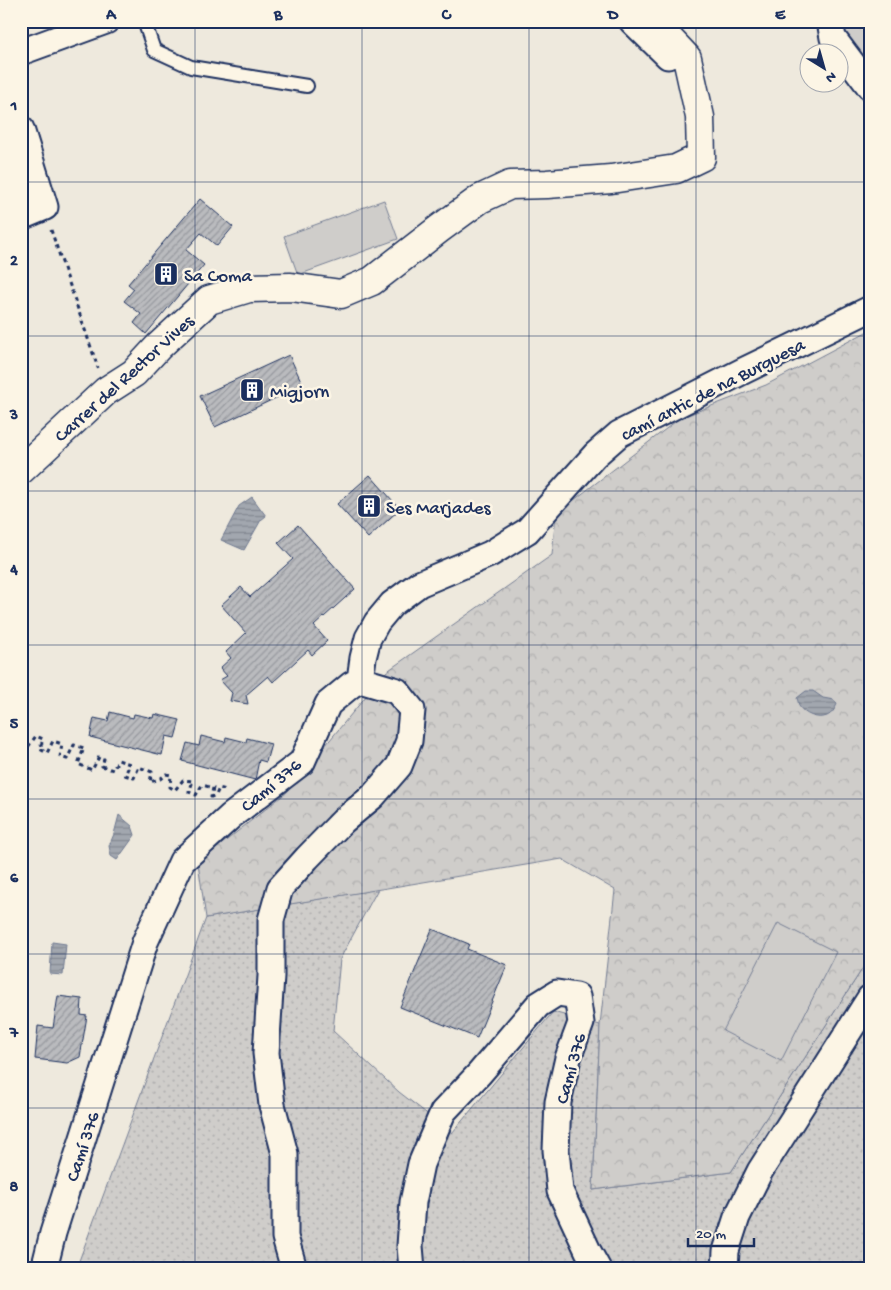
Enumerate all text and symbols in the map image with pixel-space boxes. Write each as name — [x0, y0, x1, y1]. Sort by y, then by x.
text: A — [105, 7, 117, 26]
text: B — [273, 7, 283, 26]
text: C — [441, 7, 452, 26]
text: D — [606, 7, 619, 26]
text: E — [775, 7, 786, 26]
north arrow — [798, 42, 848, 92]
text: N — [822, 67, 839, 86]
text: 1 — [10, 98, 17, 117]
text: 2 — [10, 253, 18, 272]
building icon: Sa Coma — [153, 261, 179, 287]
place label: Sa Coma — [184, 266, 254, 289]
street label: Carrer del Rector Vives — [51, 310, 201, 448]
street label: camí antic de na Burguesa — [618, 334, 811, 448]
building icon: Migjorn — [239, 377, 265, 403]
place label: Migjorn — [270, 382, 329, 405]
text: 3 — [9, 407, 18, 426]
building icon: Ses Marjades — [356, 493, 382, 519]
place label: Ses Marjades — [386, 498, 492, 521]
text: 4 — [9, 562, 18, 581]
text: 5 — [10, 716, 19, 735]
street label: Camí 376 — [237, 754, 308, 819]
text: 6 — [10, 870, 19, 889]
text: 7 — [9, 1025, 19, 1044]
street label: Camí 376 — [552, 1031, 593, 1107]
street label: Camí 376 — [62, 1109, 107, 1185]
text: 8 — [10, 1179, 19, 1198]
scale bar — [688, 1215, 755, 1247]
text: 20 m — [696, 1226, 726, 1244]

